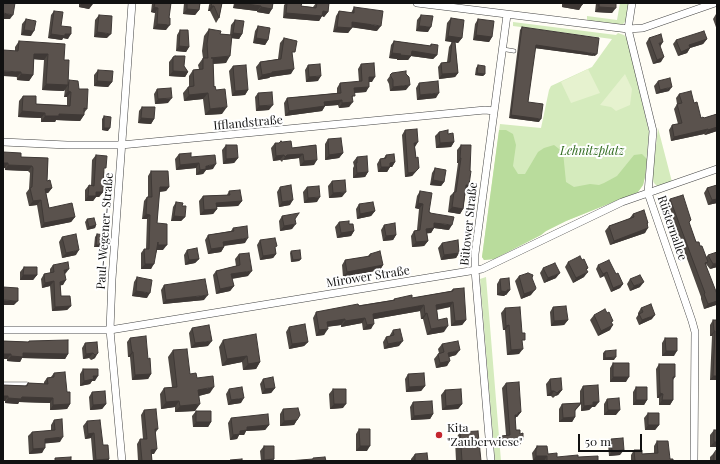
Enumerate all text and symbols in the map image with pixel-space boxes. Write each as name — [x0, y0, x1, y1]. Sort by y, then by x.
street label: Ifflandstraße — [213, 113, 283, 133]
park label: Lehnitzplatz — [560, 144, 624, 158]
street label: Paul-Wegener-Straße — [94, 172, 116, 290]
street label: Bütower Straße — [457, 182, 481, 266]
street label: Rüsternallee — [654, 194, 690, 262]
street label: Mirower Straße — [325, 263, 411, 291]
place label: Kita "Zauberwiese" — [447, 421, 523, 449]
scale bar — [580, 426, 644, 452]
marker: Kita "Zauberwiese" — [434, 430, 444, 440]
text: 50 m — [585, 433, 611, 449]

